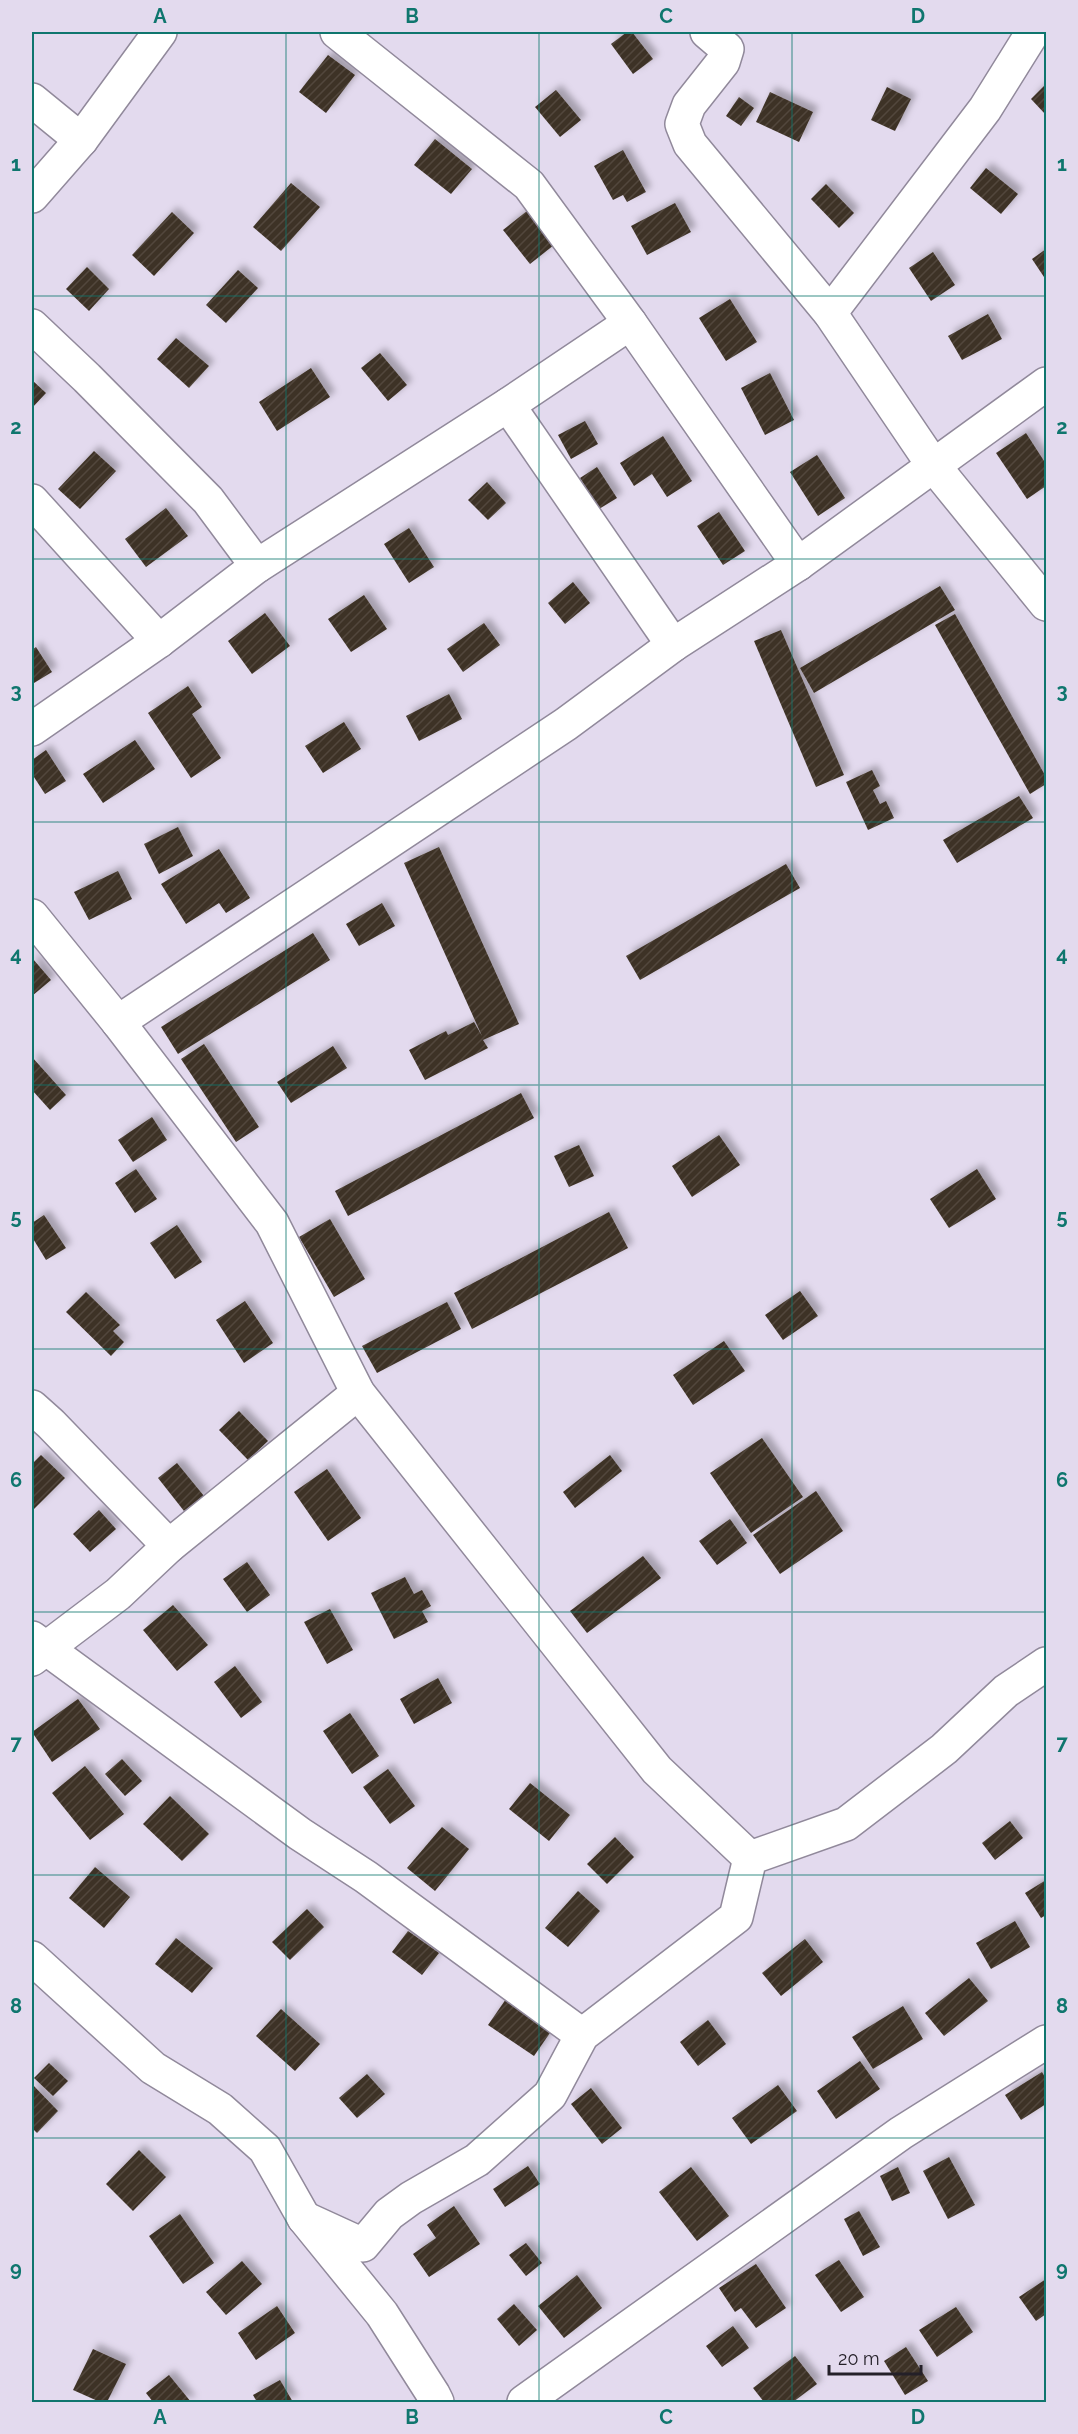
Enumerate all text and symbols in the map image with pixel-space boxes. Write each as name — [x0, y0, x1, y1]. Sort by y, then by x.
text: A — [153, 4, 167, 28]
text: B — [405, 4, 419, 28]
text: C — [659, 4, 673, 28]
text: D — [911, 4, 925, 28]
text: 1 — [11, 152, 21, 176]
text: 1 — [1057, 152, 1067, 176]
text: 2 — [10, 415, 22, 439]
text: 2 — [1056, 415, 1068, 439]
text: 3 — [10, 679, 22, 703]
text: 3 — [1056, 679, 1068, 703]
text: 4 — [10, 942, 22, 966]
text: 4 — [1056, 942, 1068, 966]
text: 5 — [10, 1205, 22, 1229]
text: 5 — [1056, 1205, 1068, 1229]
text: 6 — [10, 1468, 22, 1492]
text: 6 — [1056, 1468, 1068, 1492]
text: 7 — [10, 1731, 22, 1755]
text: 7 — [1056, 1731, 1068, 1755]
text: 8 — [10, 1994, 22, 2018]
text: 8 — [1056, 1994, 1068, 2018]
text: 9 — [10, 2257, 22, 2281]
text: 9 — [1056, 2257, 1068, 2281]
scale bar — [829, 2338, 920, 2376]
text: 20 m — [838, 2348, 880, 2369]
text: A — [153, 2405, 167, 2429]
text: B — [405, 2405, 419, 2429]
text: C — [659, 2405, 673, 2429]
text: D — [911, 2405, 925, 2429]

